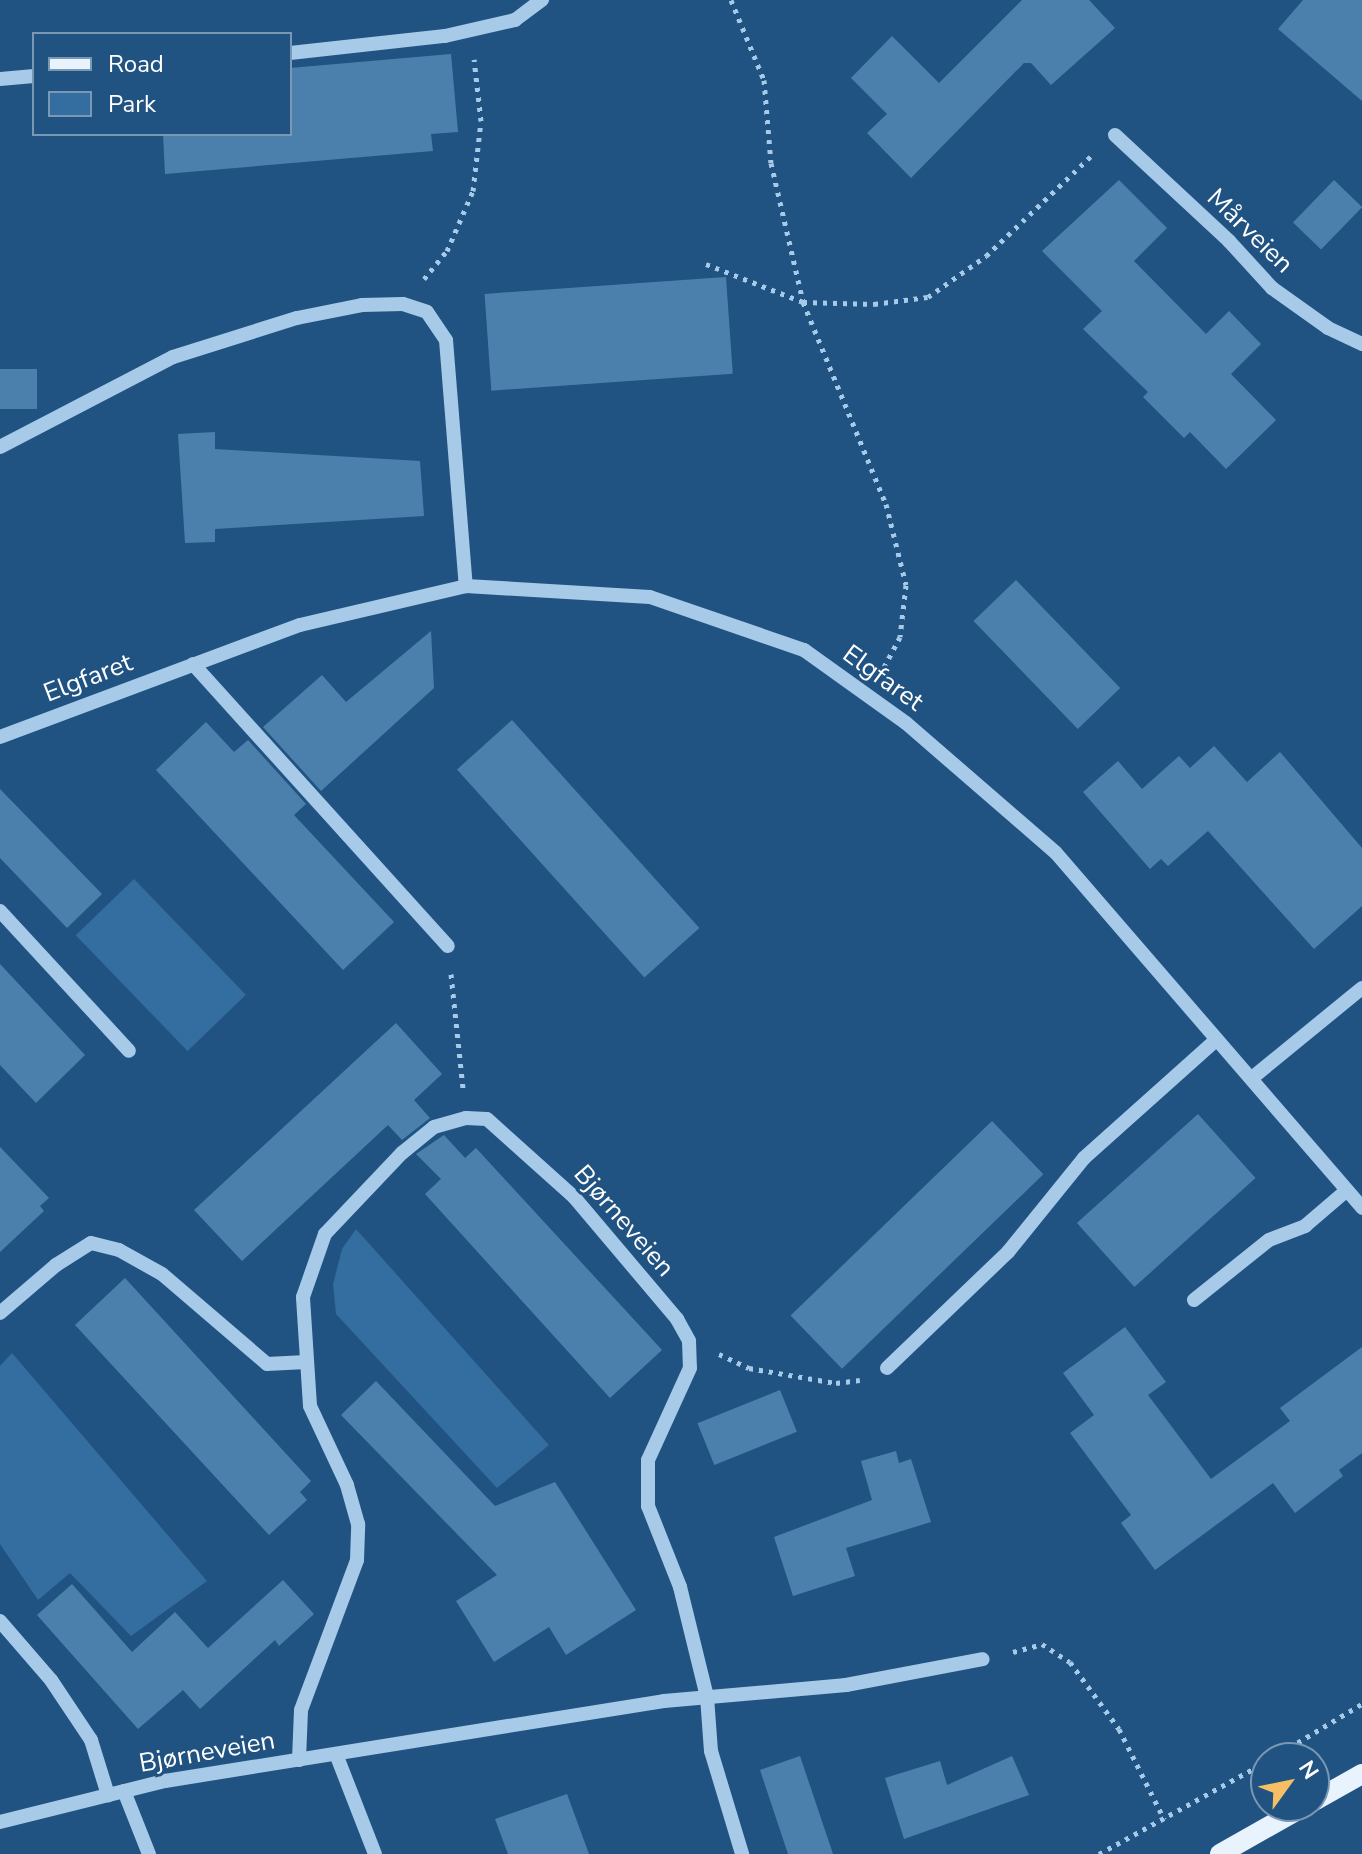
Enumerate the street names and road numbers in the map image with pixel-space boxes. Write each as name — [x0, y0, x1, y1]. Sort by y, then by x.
street label: Mårveien — [1200, 182, 1300, 280]
street label: Elgfaret — [836, 638, 930, 718]
street label: Elgfaret — [39, 647, 137, 709]
street label: Bjørneveien — [567, 1159, 681, 1283]
street label: Bjørneveien — [137, 1725, 277, 1779]

